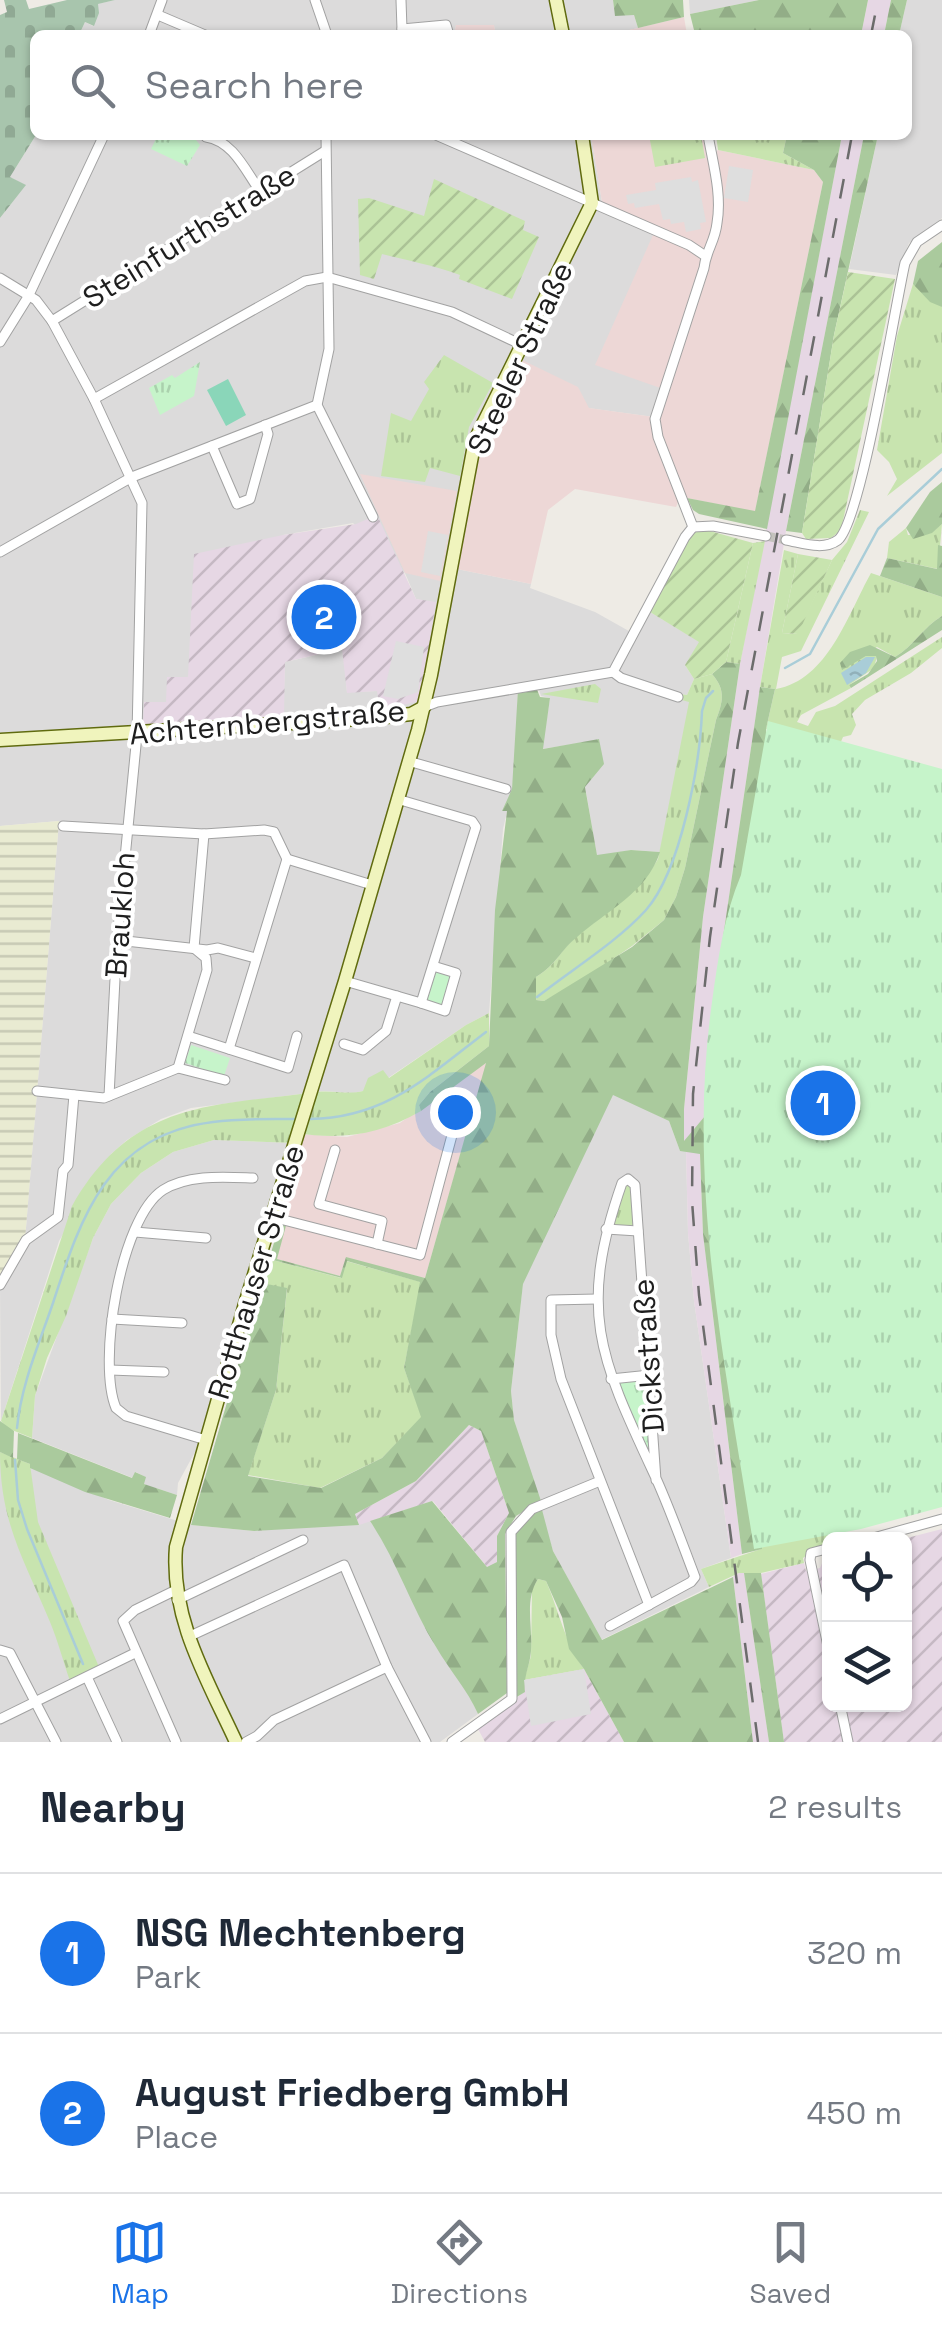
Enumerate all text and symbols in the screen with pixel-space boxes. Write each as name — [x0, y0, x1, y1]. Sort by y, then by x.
search box — [30, 30, 912, 140]
icon: search — [65, 58, 120, 113]
text: Search here — [145, 61, 364, 109]
street label: Steinfurthstraße — [75, 155, 303, 317]
street label: Steeler Straße — [458, 255, 582, 461]
pin: 2 — [292, 580, 356, 654]
street label: Achternbergstraße — [128, 691, 406, 753]
street label: Braukloh — [96, 851, 144, 979]
pin: 1 — [790, 1066, 856, 1140]
your location — [430, 1087, 481, 1138]
street label: Rotthauser Straße — [199, 1140, 313, 1404]
street label: Dickstraße — [623, 1277, 673, 1435]
map controls — [822, 1532, 912, 1712]
button: locate — [822, 1532, 912, 1622]
button: layers — [822, 1622, 912, 1712]
text: Nearby — [40, 1781, 186, 1834]
text: 2 results — [768, 1787, 902, 1827]
text: NSG Mechtenberg — [135, 1909, 466, 1957]
text: 1 — [65, 1933, 80, 1973]
text: 320 m — [807, 1933, 902, 1973]
text: Park — [135, 1957, 202, 1997]
text: August Friedberg GmbH — [135, 2069, 570, 2117]
text: 2 — [63, 2093, 82, 2133]
text: 450 m — [807, 2093, 902, 2133]
text: Place — [135, 2117, 218, 2157]
tab: Map — [111, 2215, 169, 2311]
tab: Directions — [391, 2215, 528, 2311]
tab: Saved — [750, 2215, 831, 2311]

